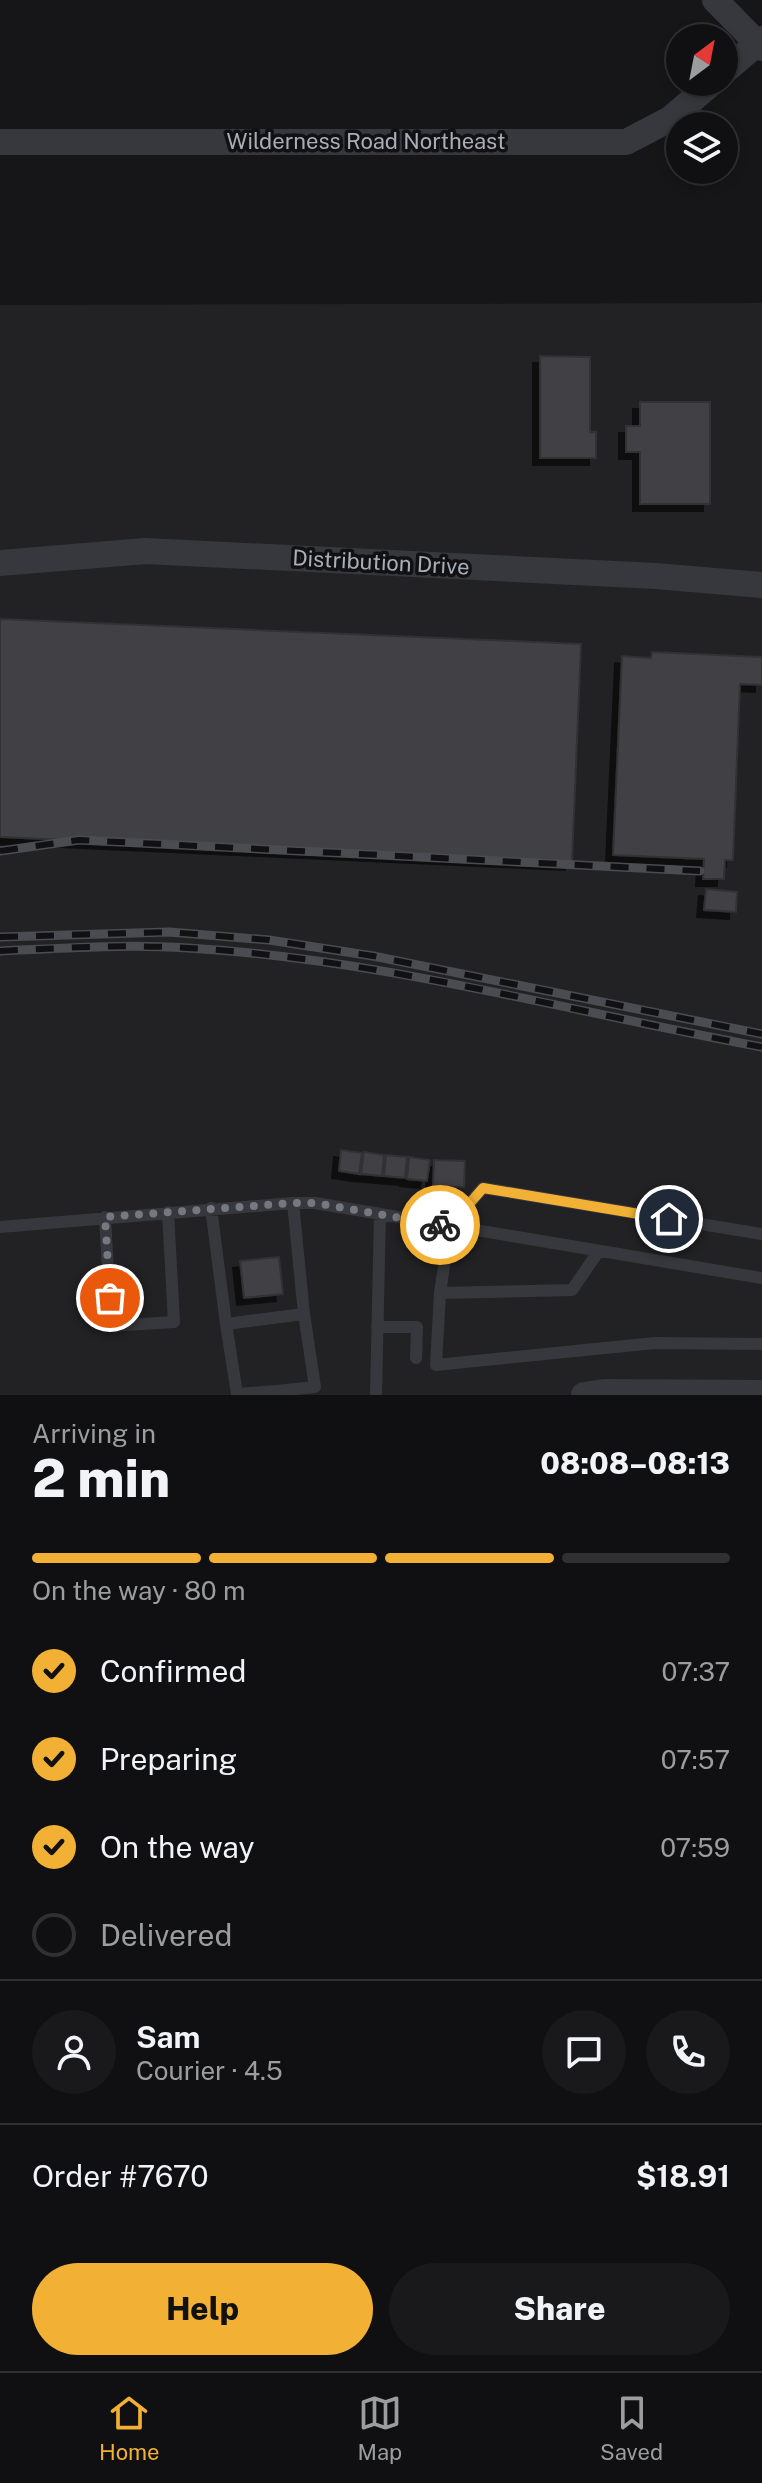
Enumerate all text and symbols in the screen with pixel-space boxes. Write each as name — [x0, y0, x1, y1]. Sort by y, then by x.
north arrow — [666, 24, 738, 96]
map controls — [666, 24, 738, 184]
button: layers — [666, 112, 738, 184]
street label: Wilderness Road Northeast — [226, 128, 506, 154]
street label: Distribution Drive — [292, 544, 470, 580]
courier — [400, 1185, 480, 1265]
pin — [635, 1185, 703, 1253]
icon: home — [647, 1197, 691, 1241]
icon: bike — [418, 1203, 462, 1247]
pin — [76, 1264, 144, 1332]
icon: bag — [88, 1276, 132, 1320]
text: Arriving in — [32, 1418, 156, 1449]
text: 08:08–08:13 — [540, 1445, 730, 1481]
text: 2 min — [32, 1448, 170, 1509]
text: On the way · 80 m — [32, 1575, 246, 1606]
icon: check — [32, 1649, 76, 1693]
text: Confirmed — [100, 1653, 246, 1689]
text: 07:37 — [662, 1656, 730, 1687]
icon: check — [32, 1737, 76, 1781]
text: Preparing — [100, 1741, 237, 1777]
text: 07:57 — [661, 1744, 730, 1775]
icon: check — [32, 1825, 76, 1869]
text: On the way — [100, 1829, 254, 1865]
text: 07:59 — [660, 1832, 730, 1863]
text: Delivered — [100, 1917, 232, 1953]
button: person — [32, 2010, 116, 2094]
button: chat — [542, 2010, 626, 2094]
button: phone — [646, 2010, 730, 2094]
text: Sam — [136, 2019, 200, 2055]
text: Courier · 4.5 — [136, 2055, 283, 2086]
text: Order #7670 — [32, 2158, 209, 2194]
text: $18.91 — [636, 2158, 730, 2194]
button: Help — [32, 2263, 373, 2355]
button: Share — [389, 2263, 730, 2355]
tab: Home — [99, 2391, 160, 2465]
tab: Map — [358, 2391, 402, 2465]
tab: Saved — [600, 2391, 663, 2465]

